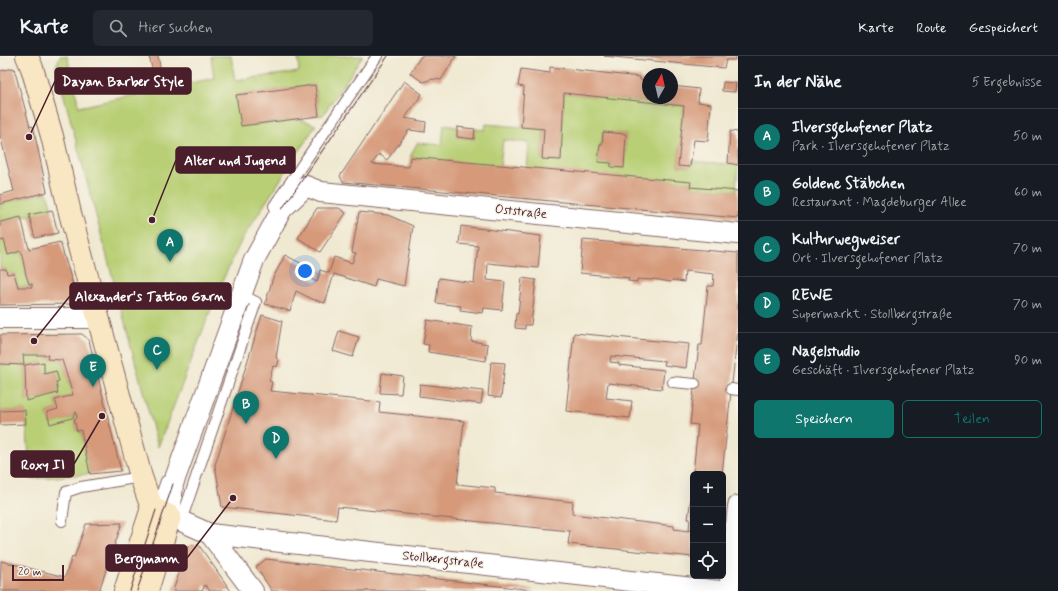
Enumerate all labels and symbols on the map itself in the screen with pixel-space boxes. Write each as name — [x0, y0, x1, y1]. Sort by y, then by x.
callout: Dayan Barber Style — [55, 68, 191, 94]
north arrow — [642, 68, 678, 104]
text: Dayan Barber Style — [62, 73, 184, 91]
callout: Alter und Jugend — [176, 147, 295, 173]
text: Alter und Jugend — [184, 152, 286, 171]
street label: Oststraße — [494, 201, 548, 223]
pin: A — [157, 229, 183, 262]
your location — [295, 261, 315, 281]
callout: Alexander's Tattoo Garn — [70, 283, 231, 309]
text: Alexander's Tattoo Garn — [75, 288, 226, 306]
pin: C — [144, 337, 170, 370]
pin: E — [80, 354, 106, 387]
pin: B — [233, 391, 259, 424]
pin: D — [263, 426, 289, 459]
callout: Roxy II — [11, 451, 74, 477]
text: Roxy II — [21, 456, 65, 474]
callout: Bergmann — [106, 545, 187, 571]
street label: Stollbergstraße — [401, 547, 485, 575]
text: Bergmann — [115, 550, 180, 570]
scale bar — [12, 563, 64, 582]

